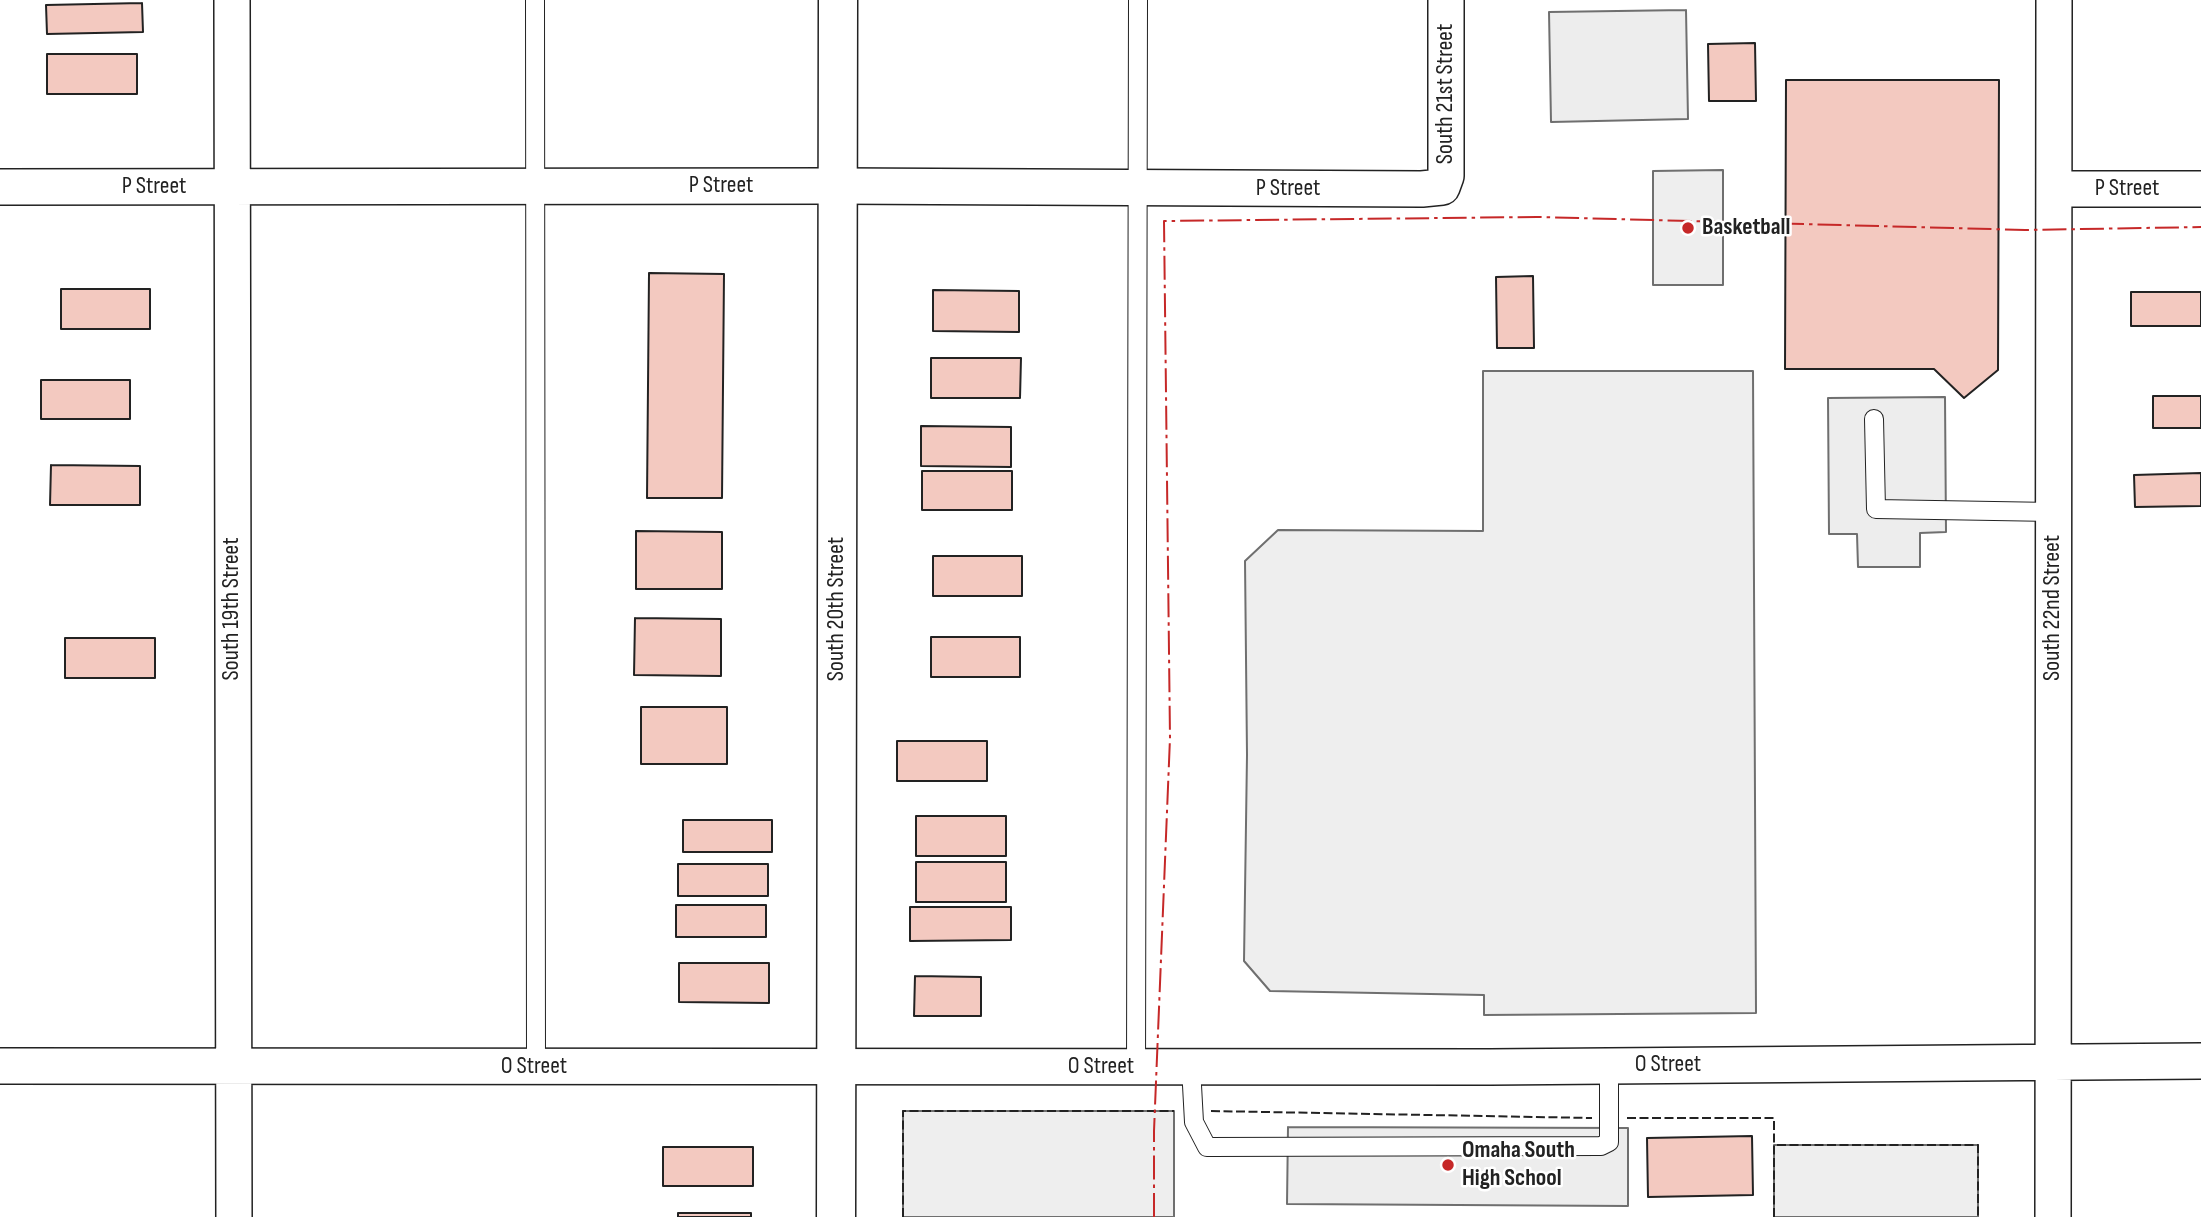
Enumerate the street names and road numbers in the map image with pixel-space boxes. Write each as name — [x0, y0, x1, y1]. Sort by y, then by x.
street label: South 21st Street — [1432, 24, 1460, 164]
street label: P Street — [689, 172, 753, 200]
street label: P Street — [122, 173, 186, 201]
street label: P Street — [1256, 175, 1320, 203]
street label: P Street — [2095, 175, 2159, 203]
street label: South 22nd Street — [2039, 535, 2067, 681]
street label: South 20th Street — [823, 537, 851, 681]
street label: South 19th Street — [218, 538, 246, 680]
street label: O Street — [1635, 1051, 1701, 1079]
street label: O Street — [501, 1053, 567, 1081]
street label: O Street — [1068, 1053, 1134, 1081]

